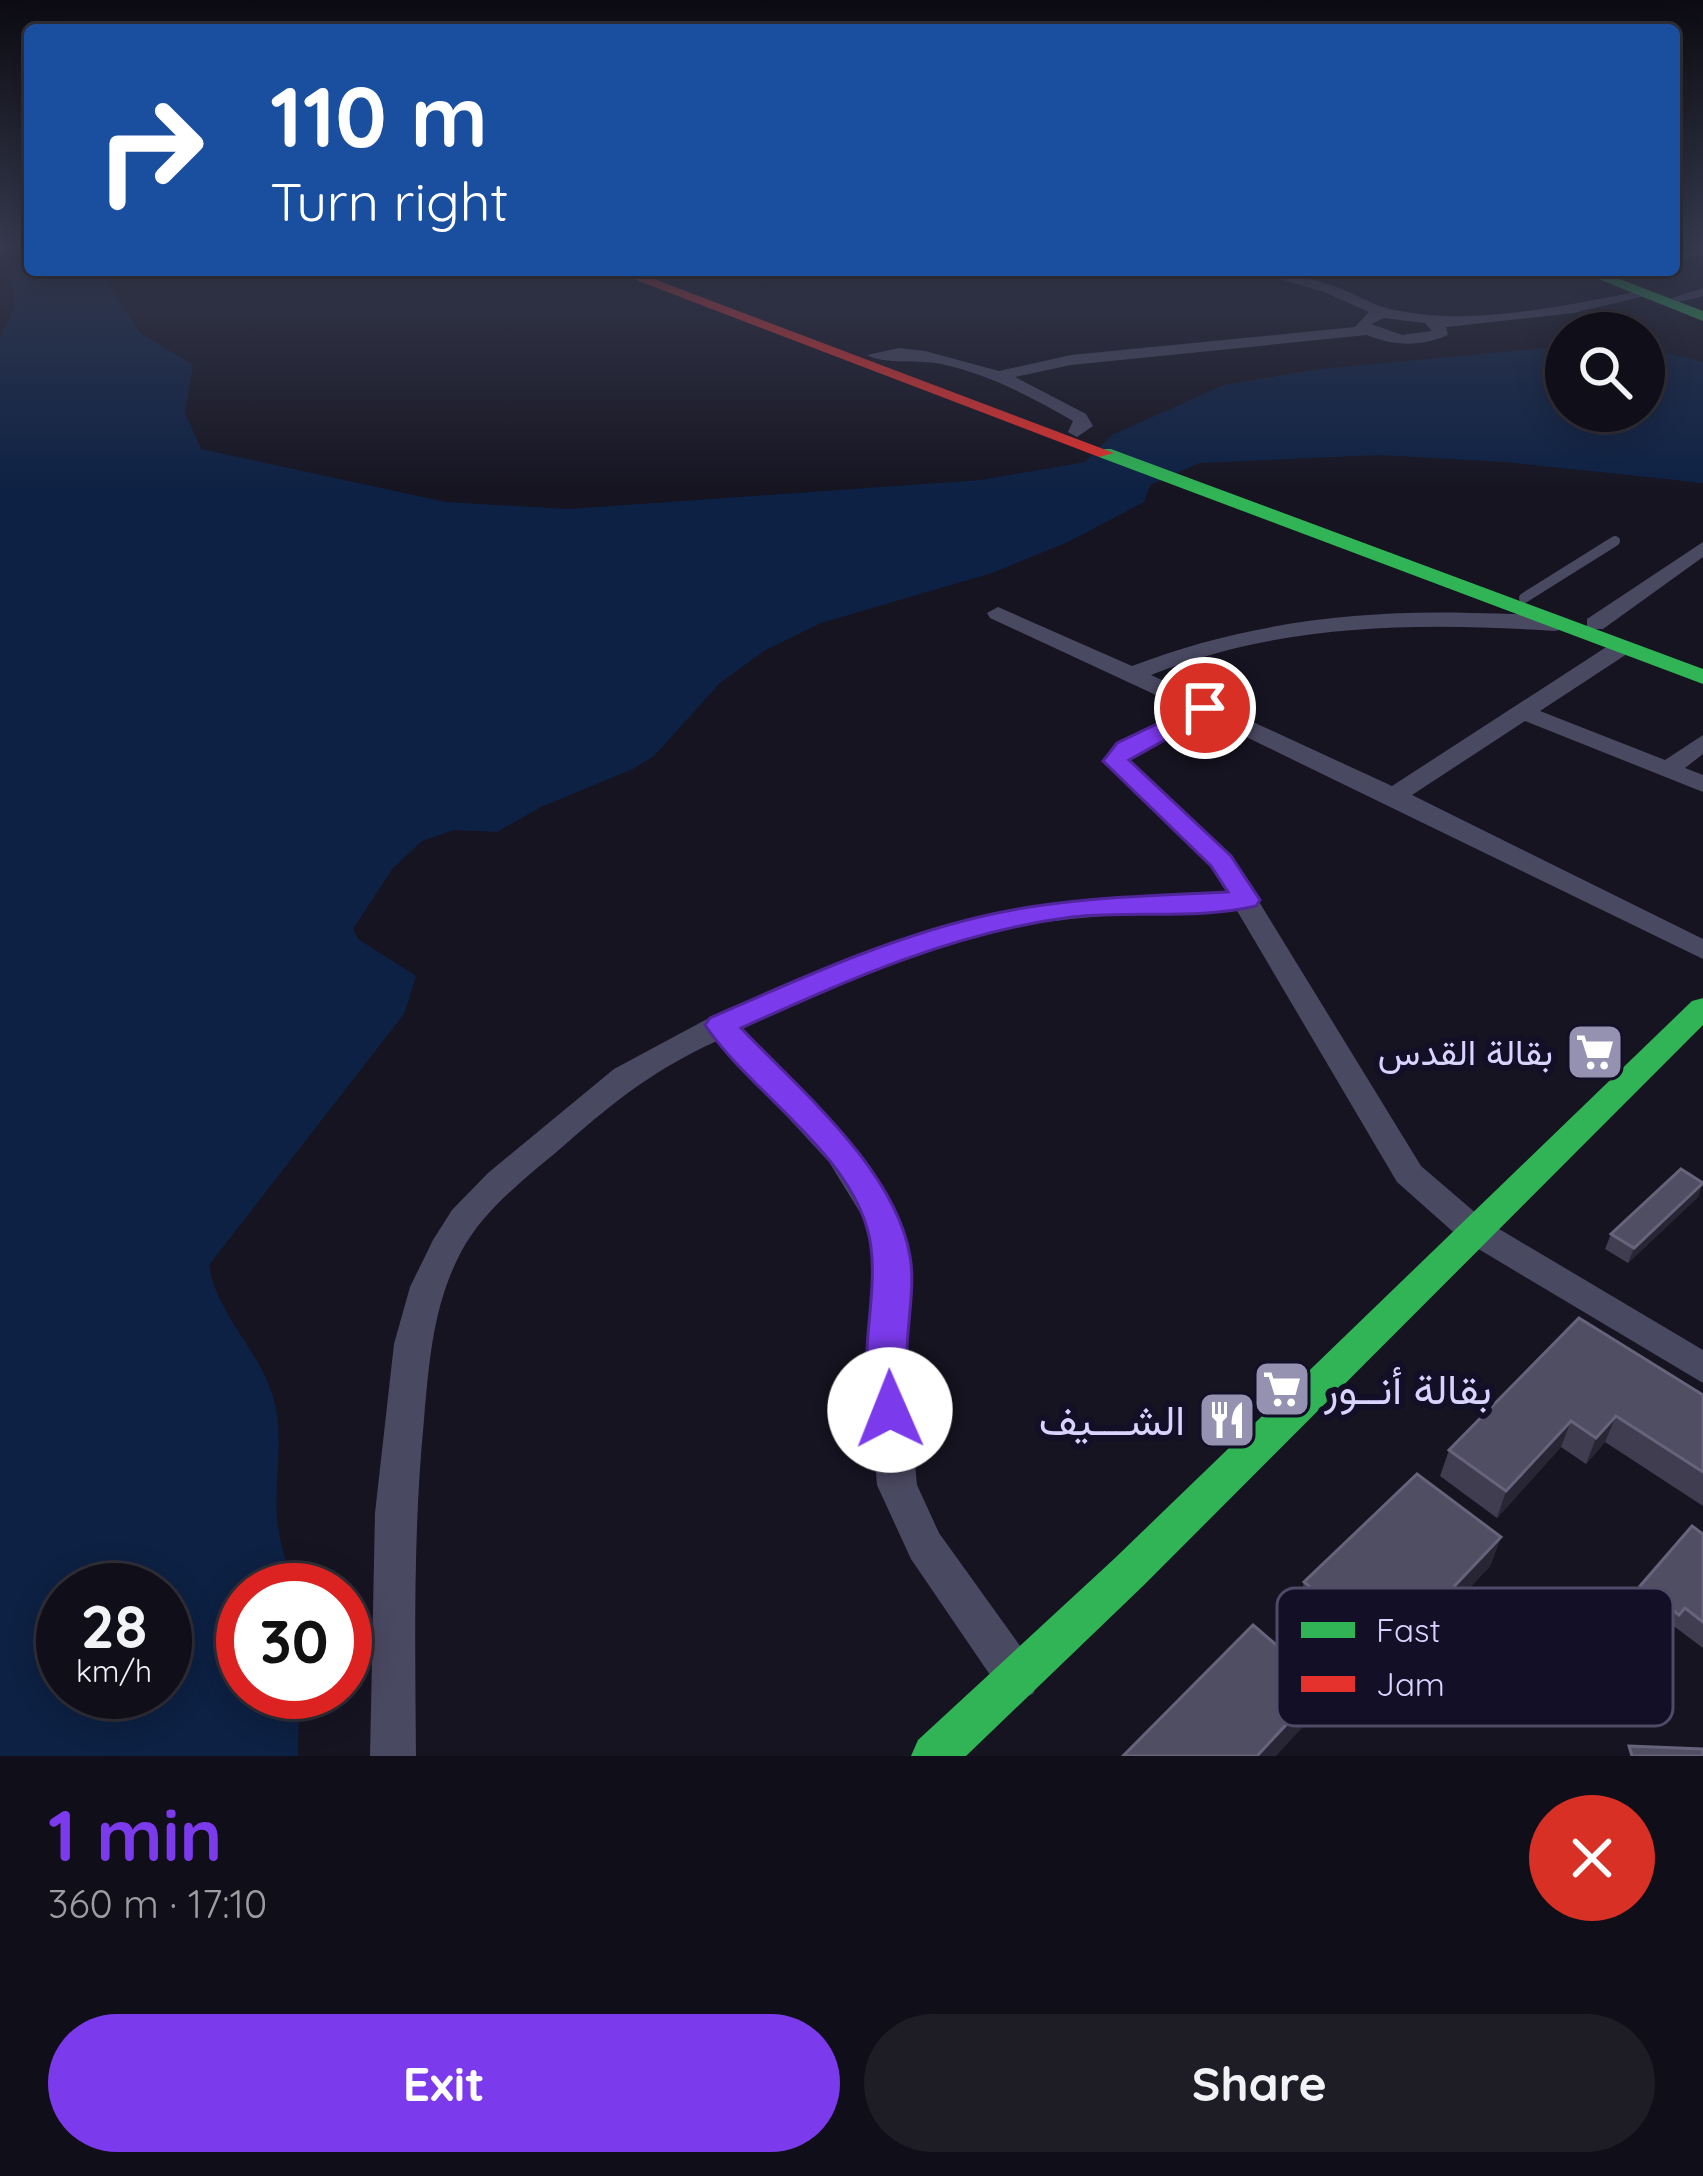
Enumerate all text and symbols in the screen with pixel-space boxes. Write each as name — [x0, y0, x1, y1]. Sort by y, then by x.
text: 110 m — [270, 63, 488, 168]
icon: right — [72, 72, 228, 228]
text: Turn right — [270, 167, 509, 235]
map controls — [1545, 312, 1665, 432]
button: search — [1545, 312, 1665, 432]
pin — [1154, 657, 1256, 759]
icon: arrive — [1172, 675, 1238, 741]
supermarket icon: بقالة القدس — [1564, 1021, 1626, 1083]
place label: بقالة القدس — [1378, 1029, 1553, 1074]
position arrow — [827, 1347, 953, 1473]
supermarket icon: بقالة أنــور — [1251, 1358, 1313, 1420]
place label: بقالة أنــور — [1323, 1362, 1492, 1416]
restaurant icon: الشـــيف — [1196, 1389, 1258, 1451]
place label: الشـــيف — [1039, 1393, 1185, 1446]
speed limit sign: 30 — [216, 1563, 372, 1719]
text: 28 — [80, 1588, 148, 1663]
legend — [1277, 1588, 1673, 1726]
text: Fast — [1376, 1609, 1441, 1650]
text: km/h — [76, 1652, 152, 1690]
text: Jam — [1376, 1663, 1445, 1704]
text: 1 min — [48, 1789, 222, 1879]
button: close — [1529, 1795, 1655, 1921]
text: 360 m · 17:10 — [48, 1879, 267, 1928]
button: Exit — [48, 2014, 840, 2152]
button: Share — [864, 2014, 1655, 2152]

